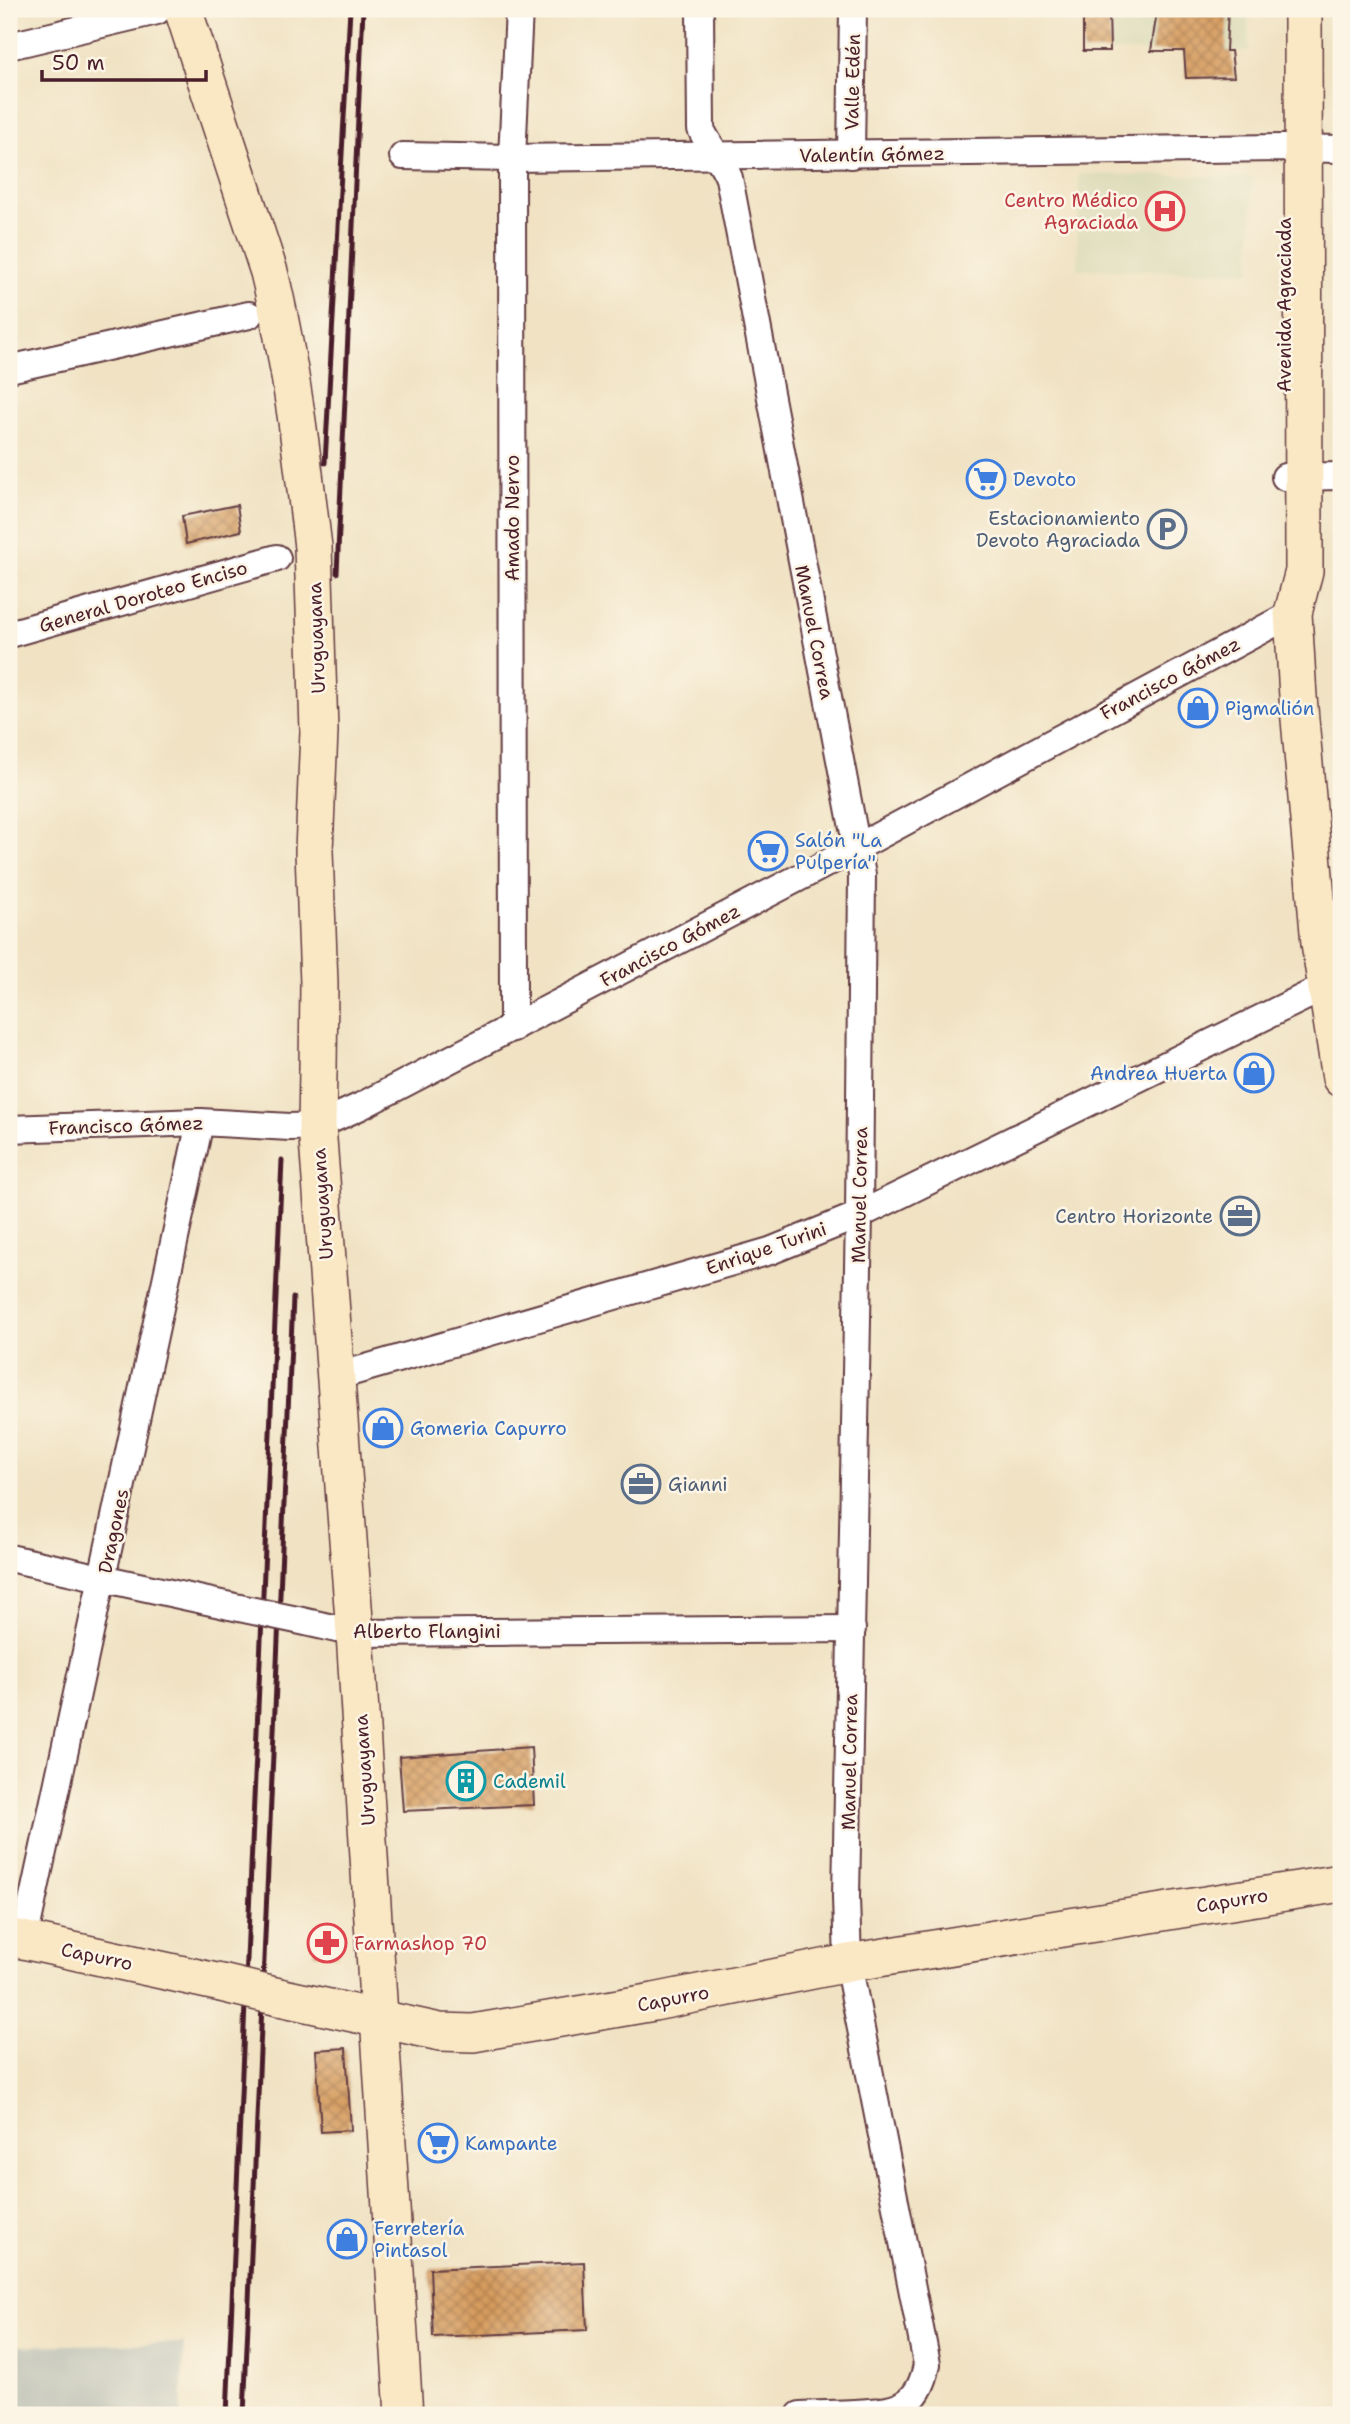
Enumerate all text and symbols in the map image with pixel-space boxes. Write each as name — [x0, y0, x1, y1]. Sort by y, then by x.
street label: Valle Edén — [839, 33, 866, 131]
scale bar — [42, 38, 206, 82]
text: 50 m — [52, 49, 105, 77]
street label: Valentín Gómez — [799, 141, 945, 168]
place label: Centro Médico Agraciada — [1004, 188, 1138, 235]
hospital icon: Centro Médico Agraciada — [1144, 190, 1186, 232]
street label: Avenida Agraciada — [1272, 217, 1297, 393]
street label: Amado Nervo — [500, 455, 525, 581]
supermarket icon: Devoto — [965, 458, 1007, 500]
place label: Devoto — [1013, 467, 1076, 492]
place label: Estacionamiento Devoto Agraciada — [976, 506, 1140, 553]
parking icon: Estacionamiento Devoto Agraciada — [1146, 508, 1188, 550]
street label: General Doroteo Enciso — [36, 555, 250, 638]
street label: Manuel Correa — [789, 563, 840, 702]
street label: Uruguayana — [302, 582, 331, 694]
street label: Francisco Gómez — [1096, 631, 1245, 726]
shop icon: Pigmalión — [1177, 687, 1219, 729]
place label: Pigmalión — [1225, 696, 1314, 721]
place label: Salón "La Pulpería" — [795, 828, 882, 875]
supermarket icon: Salón "La Pulpería" — [747, 830, 789, 872]
street label: Francisco Gómez — [596, 898, 745, 993]
shop icon: Andrea Huerta — [1233, 1052, 1275, 1094]
place label: Andrea Huerta — [1090, 1061, 1227, 1086]
street label: Francisco Gómez — [48, 1110, 204, 1141]
street label: Manuel Correa — [846, 1126, 873, 1263]
street label: Uruguayana — [306, 1147, 339, 1261]
office icon: Centro Horizonte — [1219, 1195, 1261, 1237]
place label: Centro Horizonte — [1055, 1204, 1213, 1229]
street label: Enrique Turini — [702, 1216, 830, 1281]
shop icon: Gomeria Capurro — [362, 1407, 404, 1449]
place label: Gomeria Capurro — [410, 1416, 567, 1441]
office icon: Gianni — [620, 1463, 662, 1505]
place label: Gianni — [668, 1472, 728, 1497]
street label: Dragones — [92, 1486, 135, 1576]
street label: Alberto Flangini — [353, 1619, 501, 1644]
street label: Manuel Correa — [836, 1693, 863, 1830]
street label: Uruguayana — [348, 1713, 381, 1827]
building icon: Cademil — [445, 1760, 487, 1802]
place label: Cademil — [493, 1769, 566, 1794]
street label: Capurro — [1194, 1882, 1270, 1919]
pharmacy icon: Farmashop 70 — [306, 1922, 348, 1964]
place label: Farmashop 70 — [354, 1931, 487, 1956]
street label: Capurro — [59, 1937, 135, 1976]
street label: Capurro — [635, 1979, 711, 2018]
supermarket icon: Kampante — [417, 2122, 459, 2164]
place label: Kampante — [465, 2131, 557, 2156]
place label: Ferretería Pintasol — [374, 2216, 465, 2263]
shop icon: Ferretería Pintasol — [326, 2218, 368, 2260]

